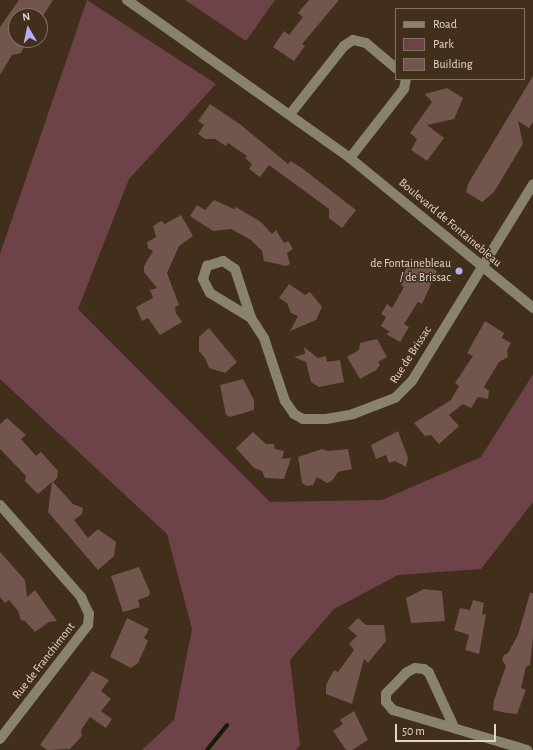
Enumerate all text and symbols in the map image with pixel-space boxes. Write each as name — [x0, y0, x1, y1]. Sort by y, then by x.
north arrow — [8, 8, 48, 48]
legend — [395, 8, 525, 80]
text: N — [22, 11, 31, 23]
text: Road — [433, 18, 457, 30]
text: Park — [433, 38, 454, 50]
text: Building — [433, 58, 473, 70]
street label: Boulevard de Fontainebleau — [396, 176, 504, 270]
place label: de Fontainebleau / de Brissac — [370, 257, 451, 285]
marker: de Fontainebleau / de Brissac — [454, 266, 464, 276]
street label: Rue de Brissac — [387, 323, 435, 387]
street label: Rue de Franchimont — [10, 620, 78, 702]
scale bar — [397, 716, 498, 742]
text: 50 m — [402, 725, 425, 737]

